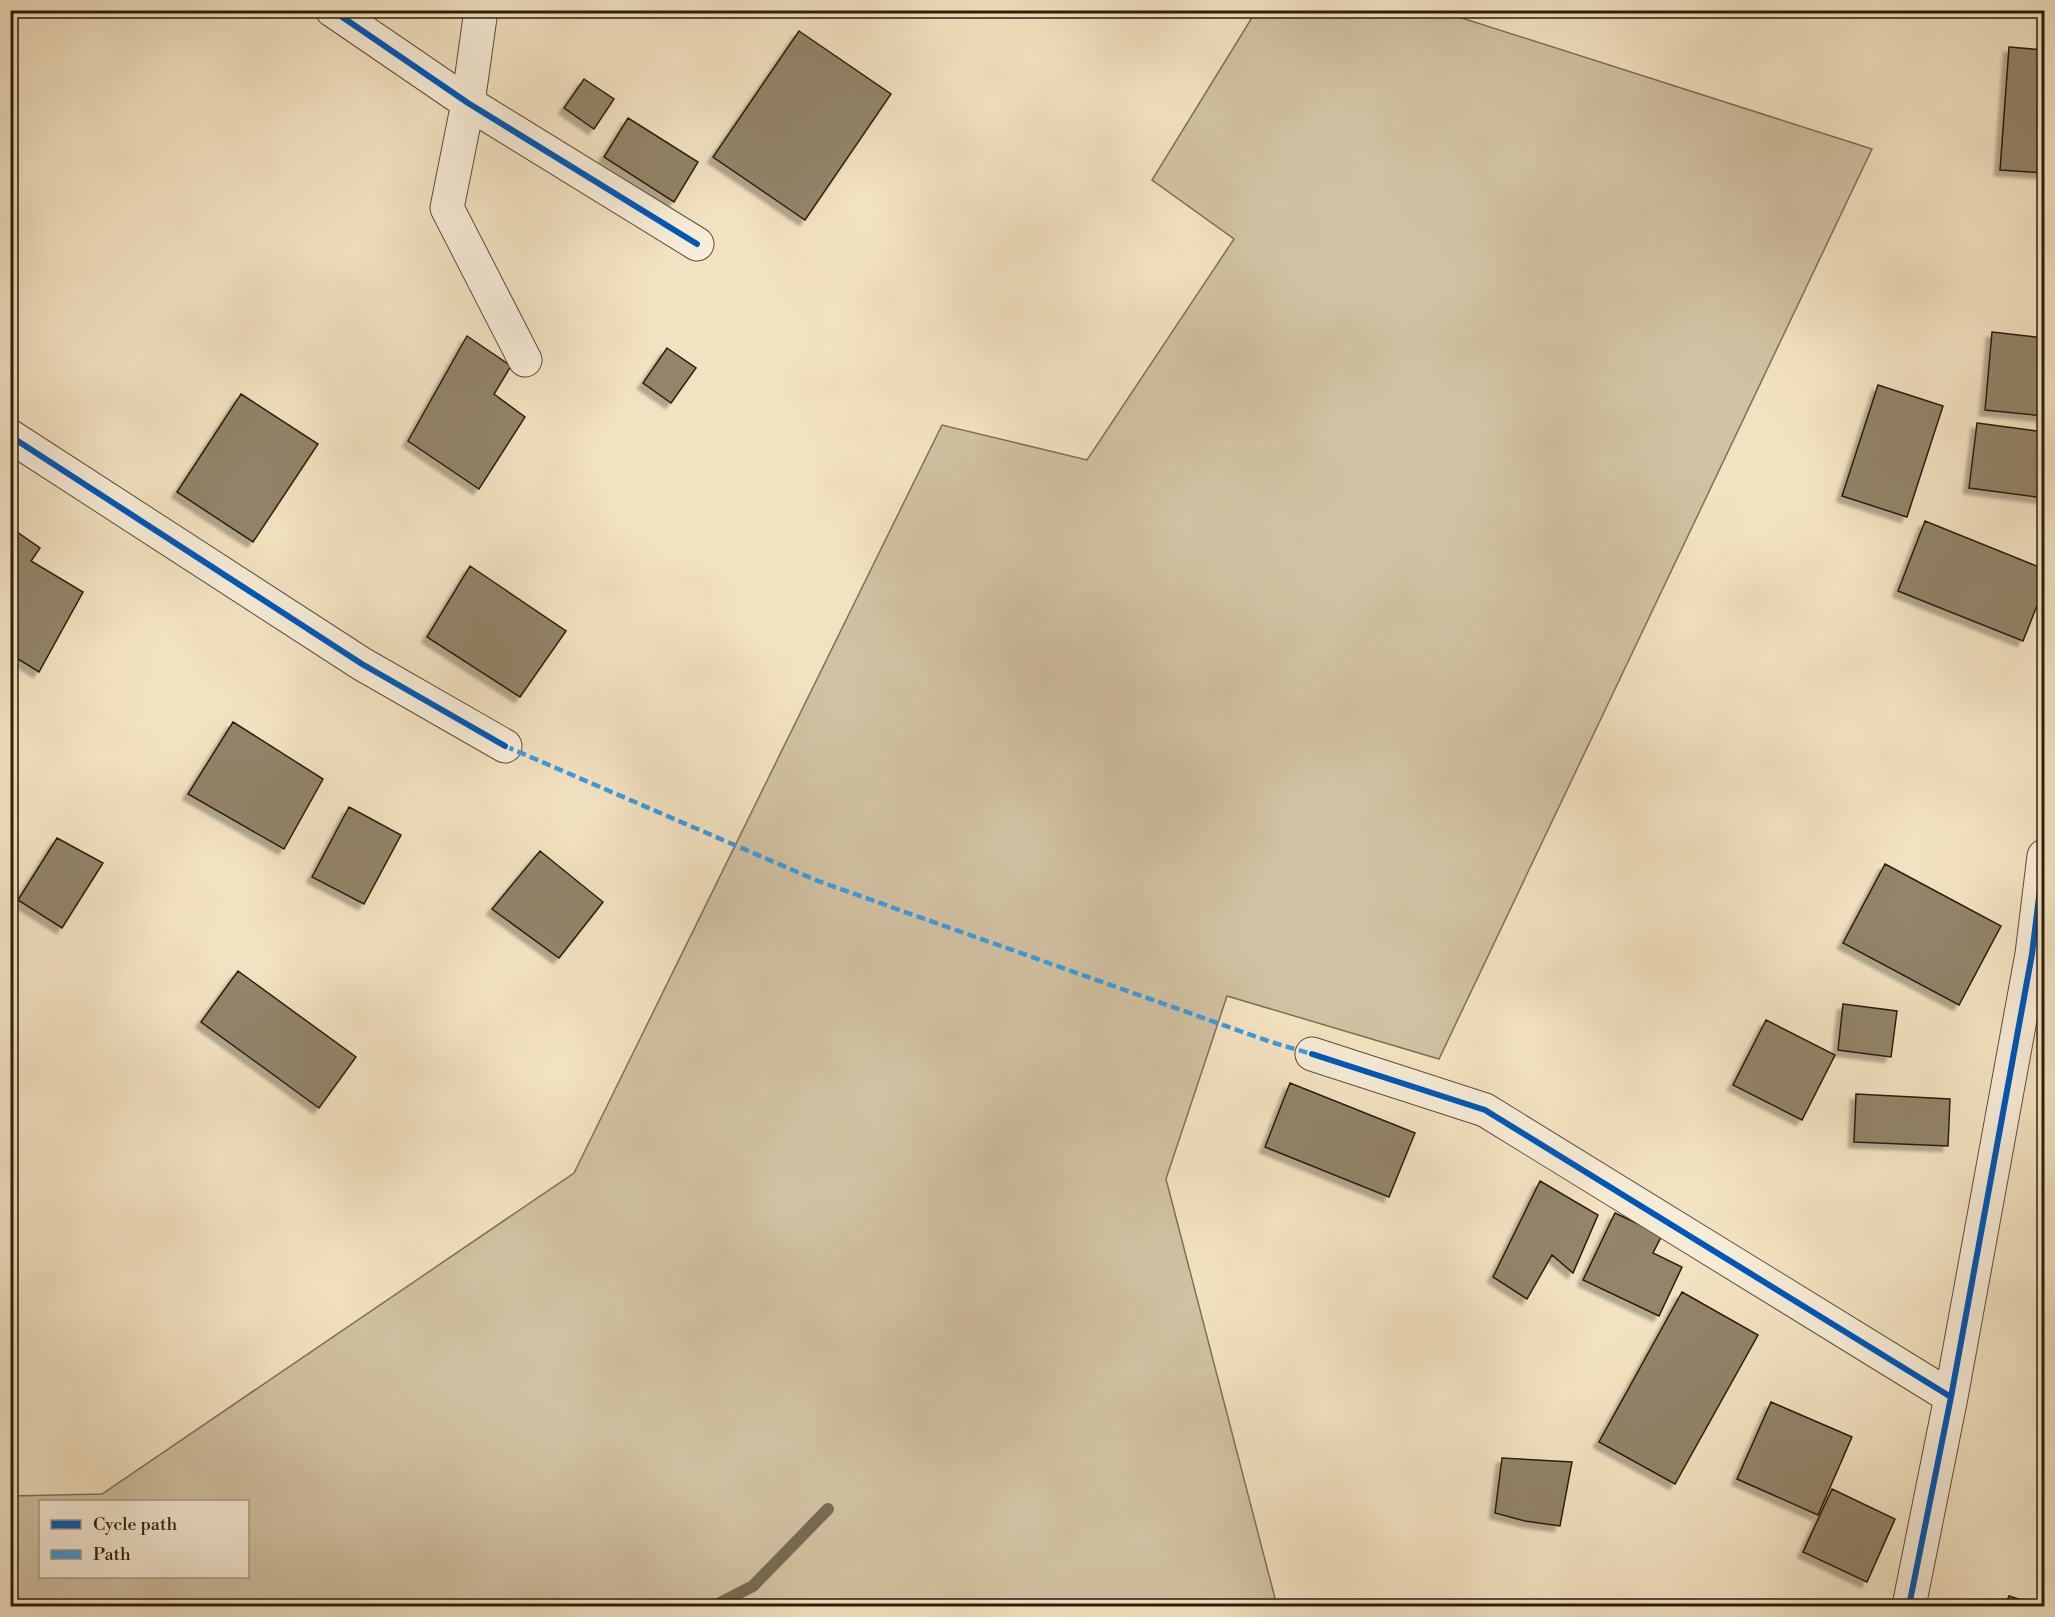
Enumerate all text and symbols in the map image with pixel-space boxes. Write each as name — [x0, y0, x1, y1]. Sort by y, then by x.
legend — [39, 1500, 249, 1578]
text: Cycle path — [93, 1513, 177, 1536]
text: Path — [93, 1543, 131, 1566]

